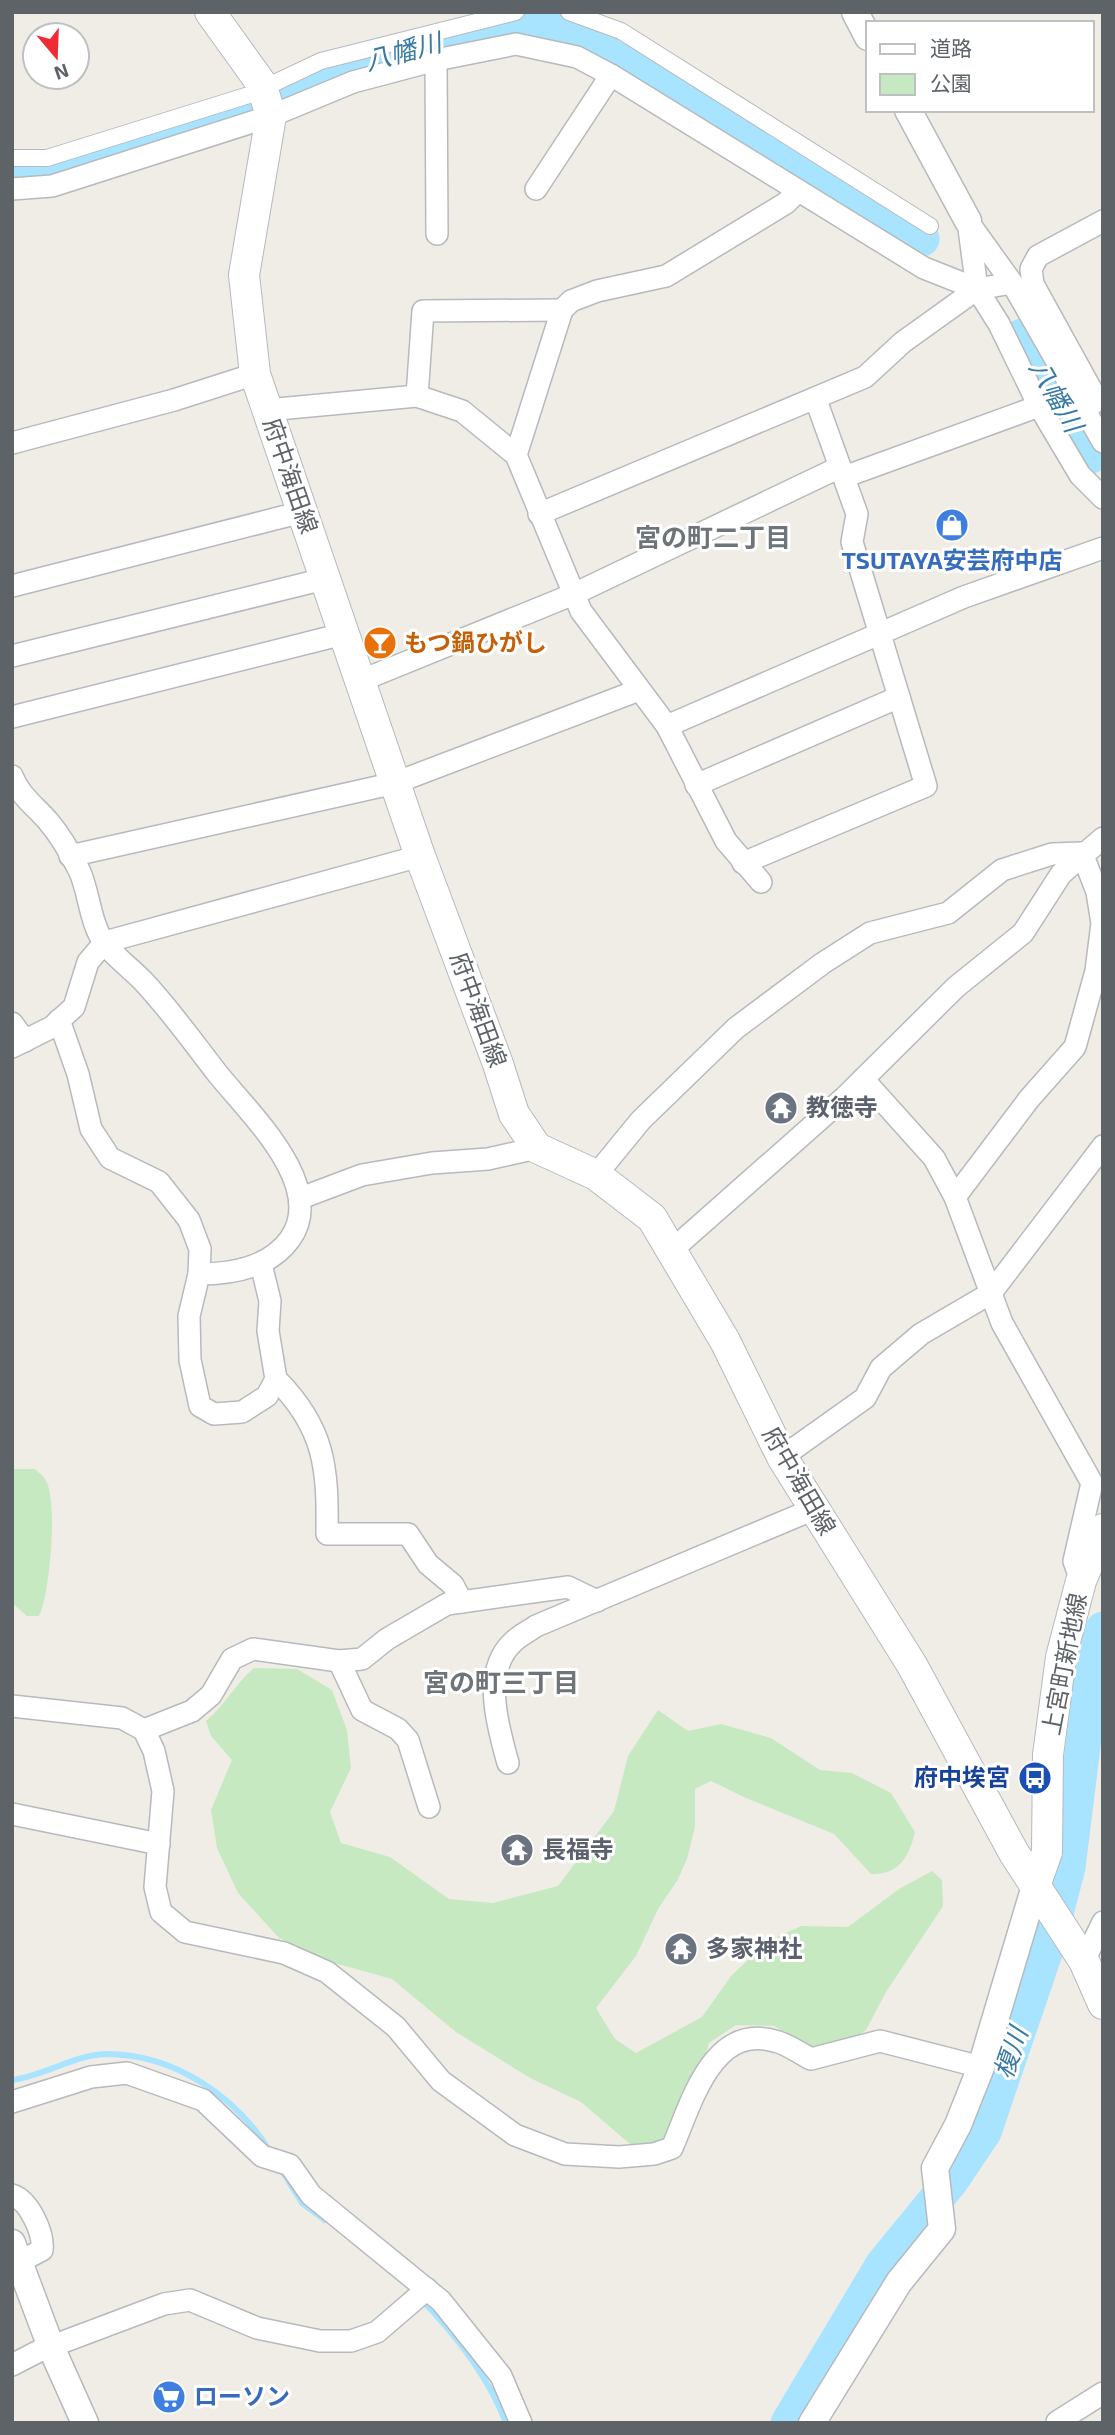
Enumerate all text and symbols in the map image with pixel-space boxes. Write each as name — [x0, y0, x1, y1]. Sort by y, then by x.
north arrow — [21, 21, 91, 91]
legend — [866, 21, 1094, 112]
water label: 八幡川 — [361, 25, 447, 76]
text: 道路 — [930, 35, 972, 60]
text: N — [51, 59, 72, 86]
text: 公園 — [930, 70, 972, 95]
water label: 八幡川 — [1024, 354, 1092, 439]
street label: 府中海田線 — [258, 414, 325, 537]
shop icon: TSUTAYA安芸府中店 — [933, 506, 971, 544]
district label: 宮の町二丁目 — [635, 521, 791, 552]
place label: TSUTAYA安芸府中店 — [841, 545, 1063, 574]
bar icon: もつ鍋ひがし — [361, 624, 399, 662]
place label: もつ鍋ひがし — [404, 627, 547, 656]
street label: 府中海田線 — [445, 948, 514, 1071]
temple icon: 教徳寺 — [762, 1089, 800, 1127]
place label: 教徳寺 — [806, 1092, 878, 1121]
street label: 府中海田線 — [758, 1421, 843, 1539]
street label: 上宮町新地線 — [1036, 1590, 1091, 1737]
district label: 宮の町三丁目 — [423, 1666, 579, 1697]
bus stop icon: 府中埃宮 — [1016, 1759, 1054, 1797]
place label: 府中埃宮 — [914, 1762, 1010, 1791]
temple icon: 長福寺 — [498, 1831, 536, 1869]
place label: 長福寺 — [542, 1834, 614, 1863]
temple icon: 多家神社 — [662, 1930, 700, 1968]
place label: 多家神社 — [706, 1933, 802, 1962]
water label: 榎川 — [986, 2020, 1034, 2082]
supermarket icon: ローソン — [150, 2378, 188, 2416]
place label: ローソン — [194, 2381, 290, 2410]

